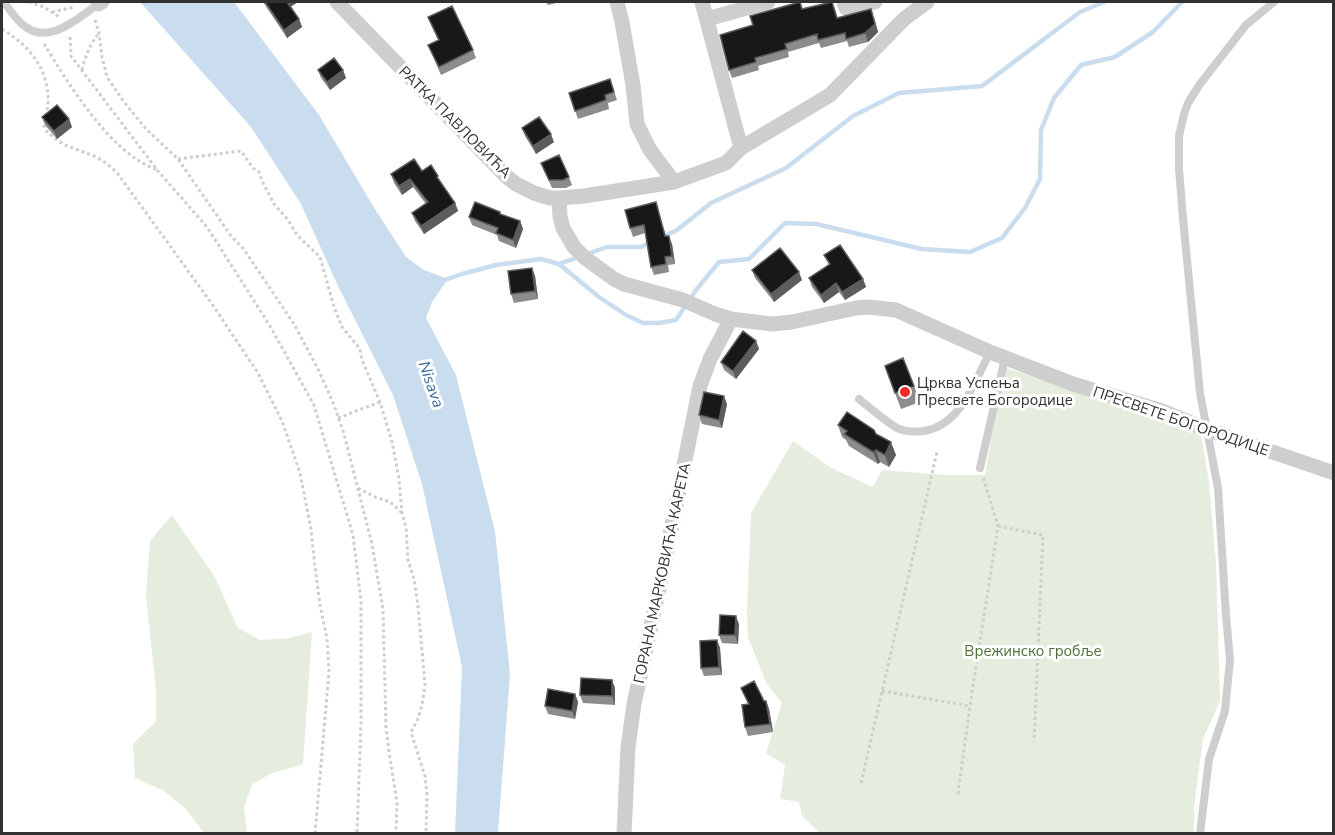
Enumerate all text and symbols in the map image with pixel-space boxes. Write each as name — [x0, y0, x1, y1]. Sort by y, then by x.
street label: РАТКА ПАВЛОВИЋА — [395, 62, 516, 183]
water label: Nisava — [413, 358, 449, 411]
place label: Црква Успења Пресвете Богородице — [917, 373, 1073, 410]
street label: ПРЕСВЕТЕ БОГОРОДИЦЕ — [1090, 381, 1272, 461]
marker: Црква Успења Пресвете Богородице — [898, 385, 912, 399]
street label: ГОРАНА МАРКОВИЋА КАРЕТА — [629, 461, 695, 685]
park label: Врежинско гробље — [964, 641, 1102, 661]

